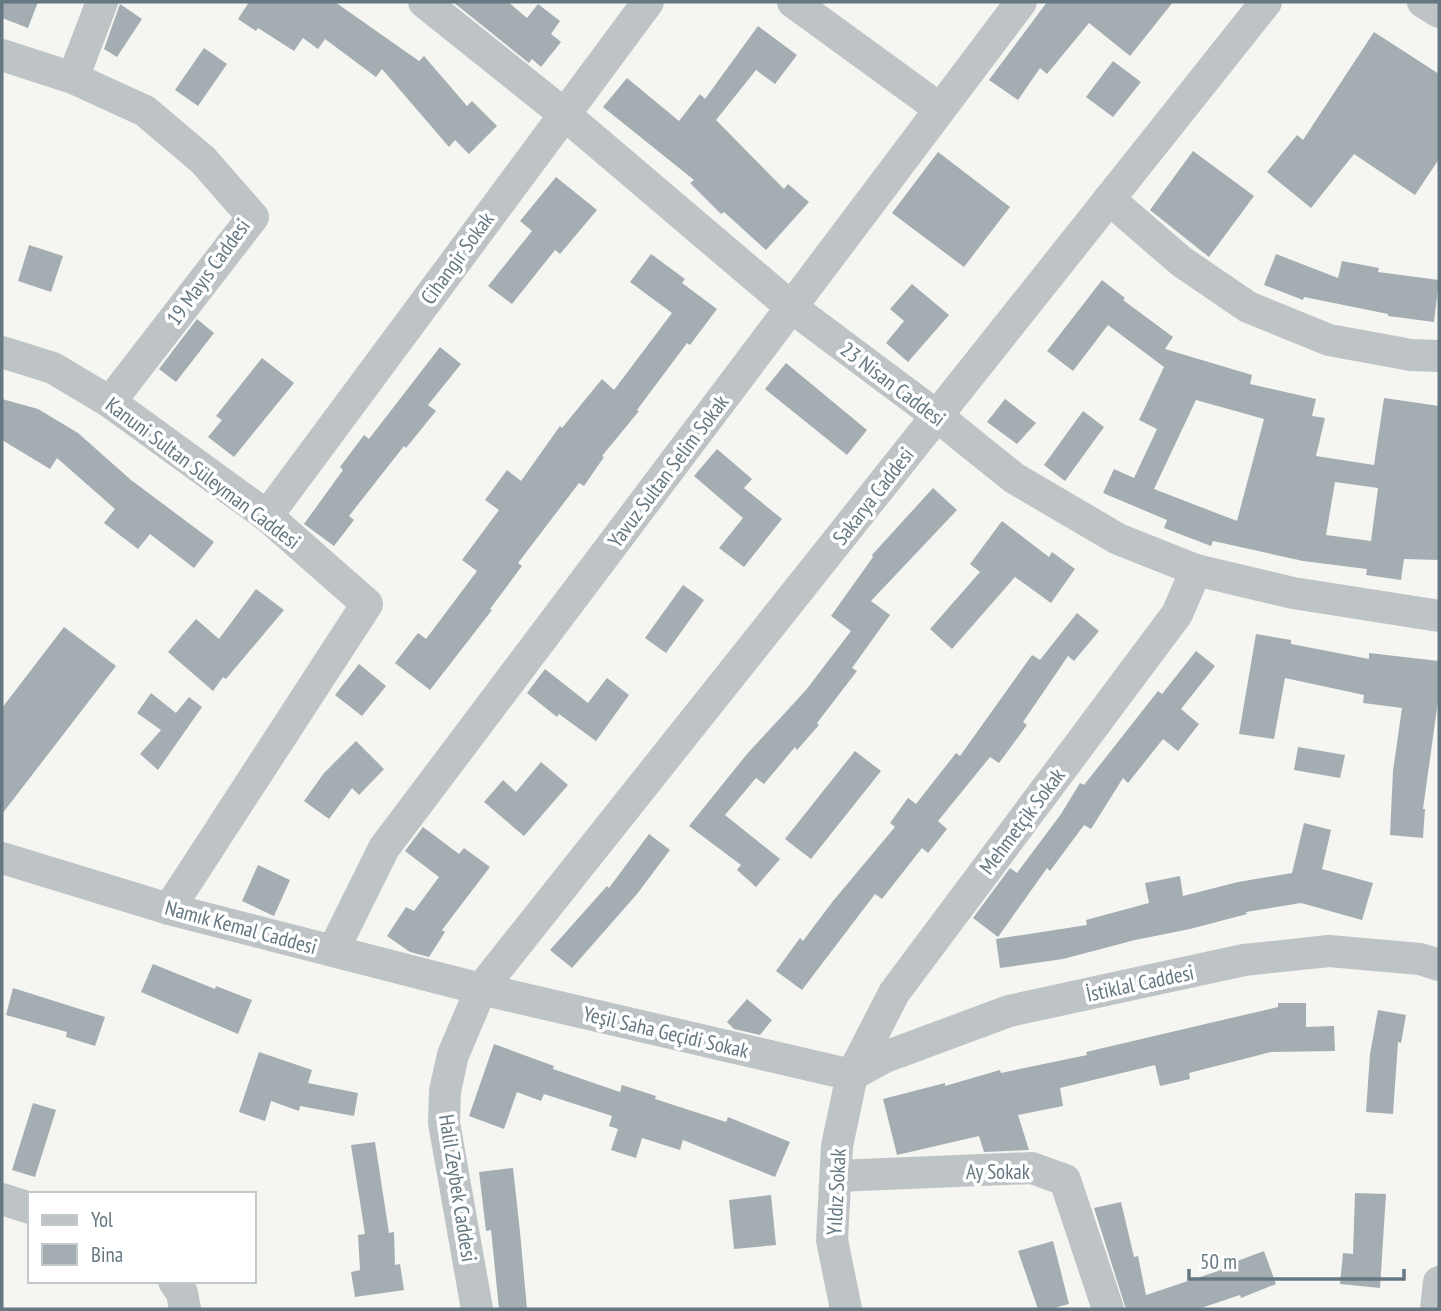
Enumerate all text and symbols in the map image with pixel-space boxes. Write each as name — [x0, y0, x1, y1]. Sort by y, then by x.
street label: Cihangir Sokak — [414, 207, 500, 309]
street label: 19 Mayıs Caddesi — [160, 213, 256, 331]
street label: 23 Nisan Caddesi — [835, 336, 951, 432]
street label: Yavuz Sultan Selim Sokak — [602, 389, 734, 553]
street label: Kanuni Sultan Süleyman Caddesi — [100, 391, 306, 555]
street label: Sakarya Caddesi — [826, 442, 920, 550]
street label: Mehmetçik Sokak — [973, 763, 1071, 879]
street label: Namık Kemal Caddesi — [162, 894, 320, 960]
street label: İstiklal Caddesi — [1084, 958, 1196, 1008]
street label: Yeşil Saha Geçidi Sokak — [581, 1000, 751, 1064]
street label: Halil Zeybek Caddesi — [433, 1112, 483, 1264]
street label: Yıldız Sokak — [820, 1148, 852, 1236]
street label: Ay Sokak — [966, 1158, 1030, 1185]
legend — [28, 1192, 256, 1283]
text: Yol — [91, 1206, 113, 1233]
scale bar — [1189, 1238, 1404, 1282]
text: Bina — [91, 1241, 123, 1268]
text: 50 m — [1200, 1248, 1237, 1275]

